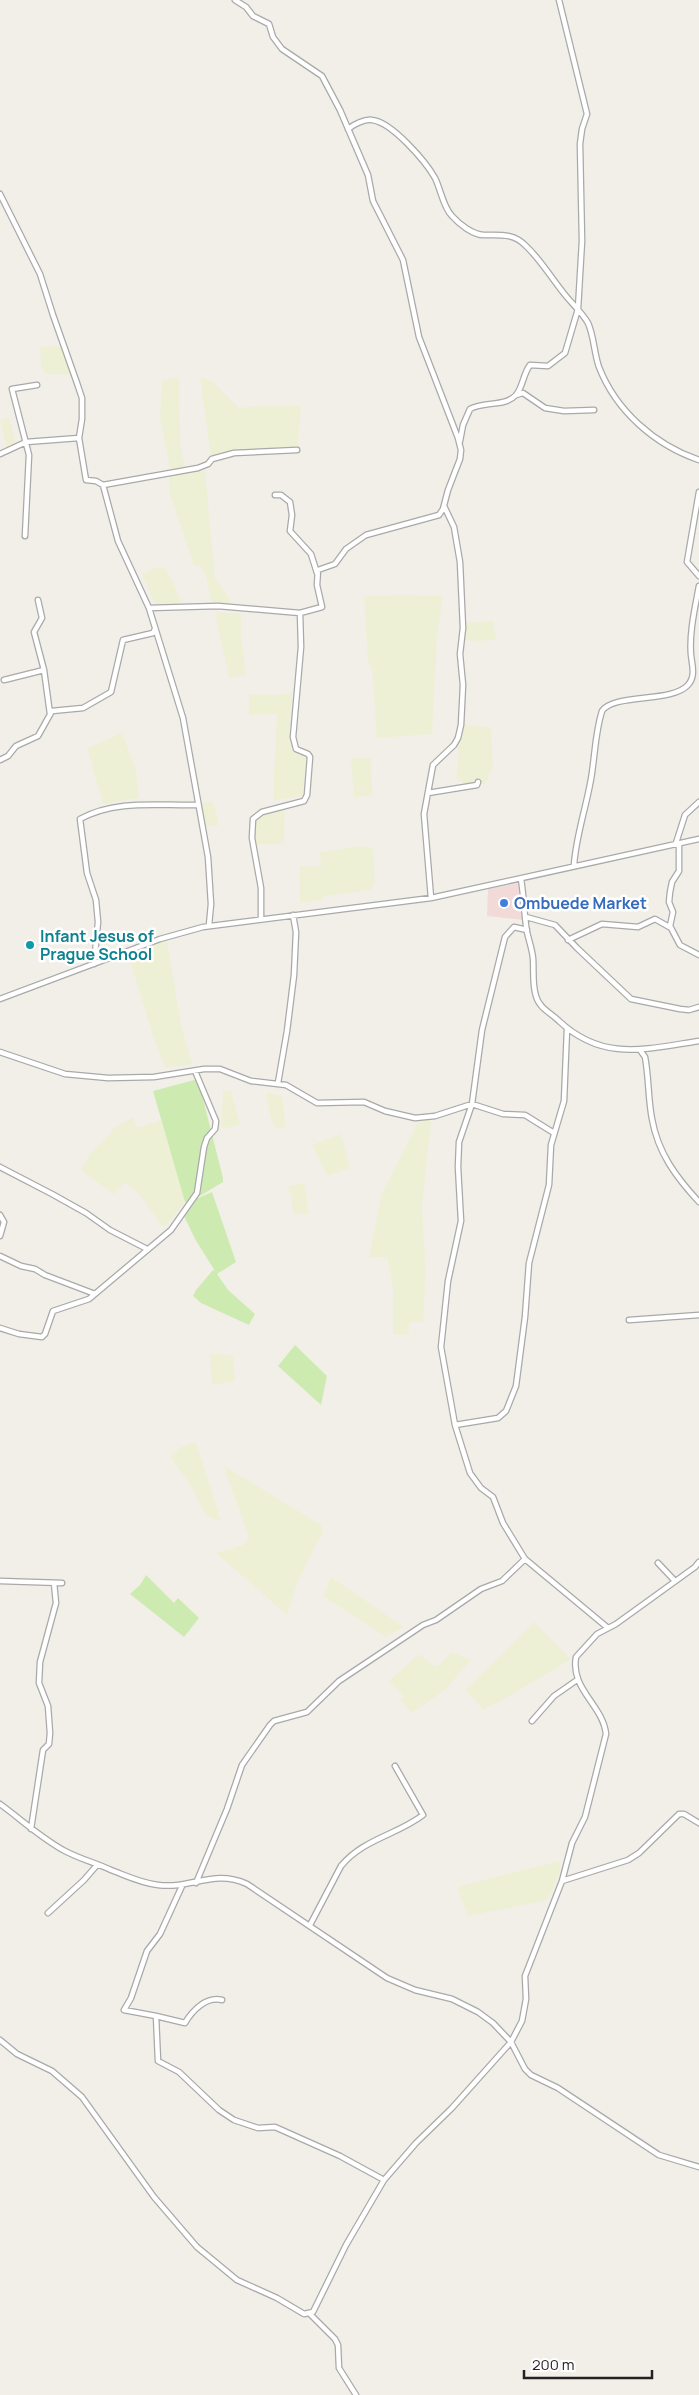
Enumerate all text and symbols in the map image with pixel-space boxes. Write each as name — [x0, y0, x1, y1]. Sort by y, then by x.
place label: Ombuede Market — [514, 892, 647, 914]
marker: Ombuede Market — [498, 897, 510, 909]
place label: Infant Jesus of Prague School — [40, 925, 154, 965]
marker: Infant Jesus of Prague School — [24, 939, 36, 951]
scale bar — [524, 2348, 652, 2380]
text: 200 m — [532, 2354, 575, 2375]

